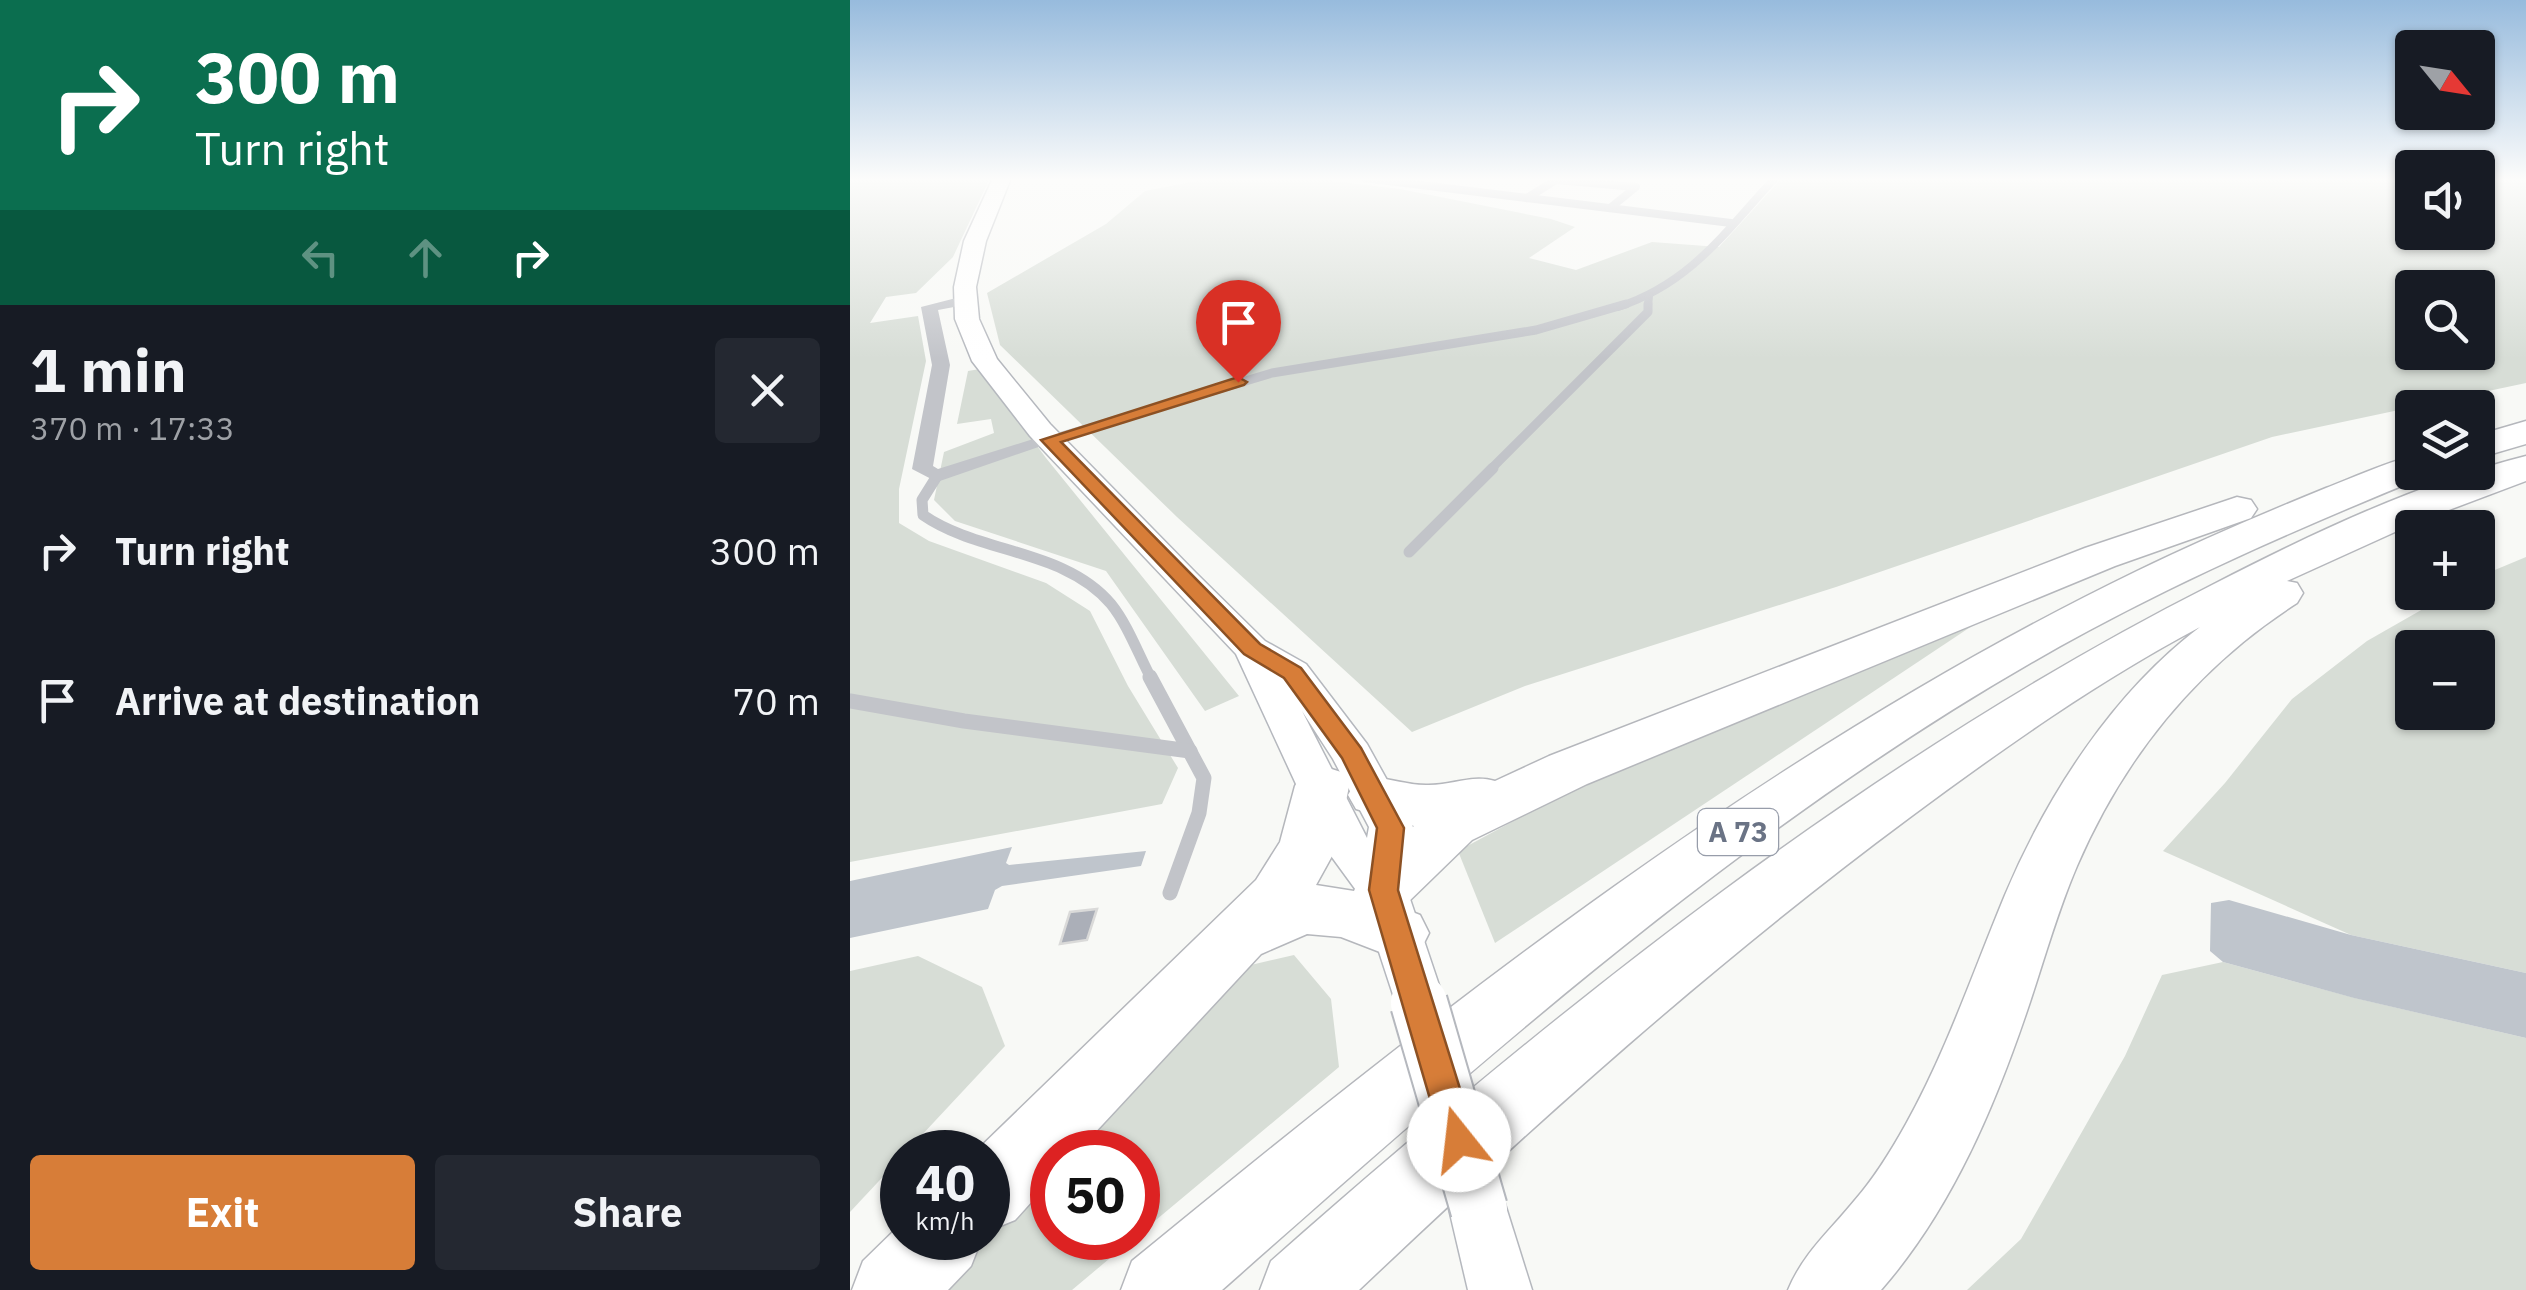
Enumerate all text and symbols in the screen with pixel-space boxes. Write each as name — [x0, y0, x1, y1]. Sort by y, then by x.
north arrow — [2395, 30, 2495, 130]
map controls — [2395, 30, 2495, 730]
text: 300 m — [195, 31, 400, 122]
icon: right — [30, 40, 160, 170]
text: Turn right — [195, 119, 390, 177]
button: sound — [2395, 150, 2495, 250]
icon: left — [293, 230, 348, 285]
icon: ahead — [398, 230, 453, 285]
icon: right — [503, 230, 558, 285]
button: search — [2395, 270, 2495, 370]
pin — [1196, 280, 1281, 383]
icon: arrive — [1211, 295, 1266, 350]
text: 1 min — [30, 330, 187, 409]
button: close — [715, 338, 820, 443]
button: layers — [2395, 390, 2495, 490]
text: 370 m · 17:33 — [30, 407, 235, 449]
button: + — [2395, 510, 2495, 610]
icon: right — [30, 523, 85, 578]
text: Turn right — [115, 526, 290, 575]
text: 300 m — [709, 526, 820, 575]
button: − — [2395, 630, 2495, 730]
icon: arrive — [30, 673, 85, 728]
text: Arrive at destination — [115, 676, 480, 725]
text: 70 m — [732, 676, 820, 725]
road number: A 73 — [1698, 809, 1778, 855]
position arrow — [1407, 1088, 1511, 1192]
speed limit sign: 50 — [1030, 1130, 1160, 1260]
text: 40 — [915, 1150, 975, 1215]
button: Exit — [30, 1155, 415, 1270]
button: Share — [435, 1155, 820, 1270]
text: km/h — [916, 1204, 974, 1237]

